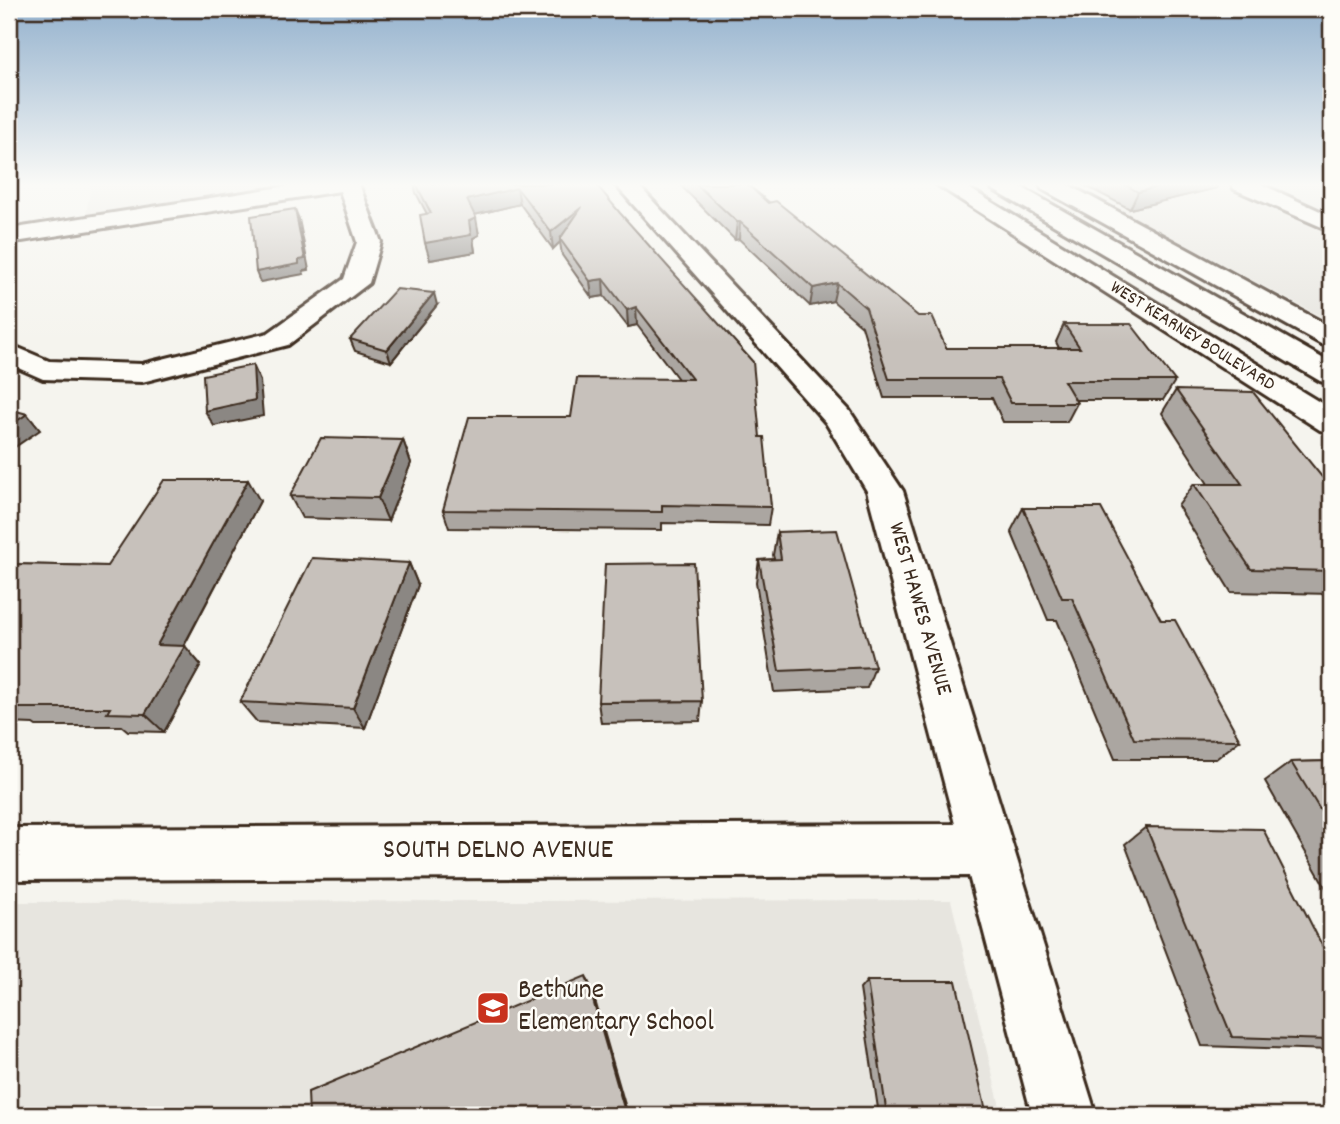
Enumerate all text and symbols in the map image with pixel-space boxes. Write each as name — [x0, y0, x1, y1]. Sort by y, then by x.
street label: WEST KEARNEY BOULEVARD — [1104, 275, 1280, 399]
street label: WEST HAWES AVENUE — [879, 519, 960, 700]
street label: SOUTH DELNO AVENUE — [383, 832, 613, 872]
place label: Bethune Elementary School — [518, 972, 714, 1044]
school or university icon: Bethune Elementary School — [474, 989, 512, 1027]

